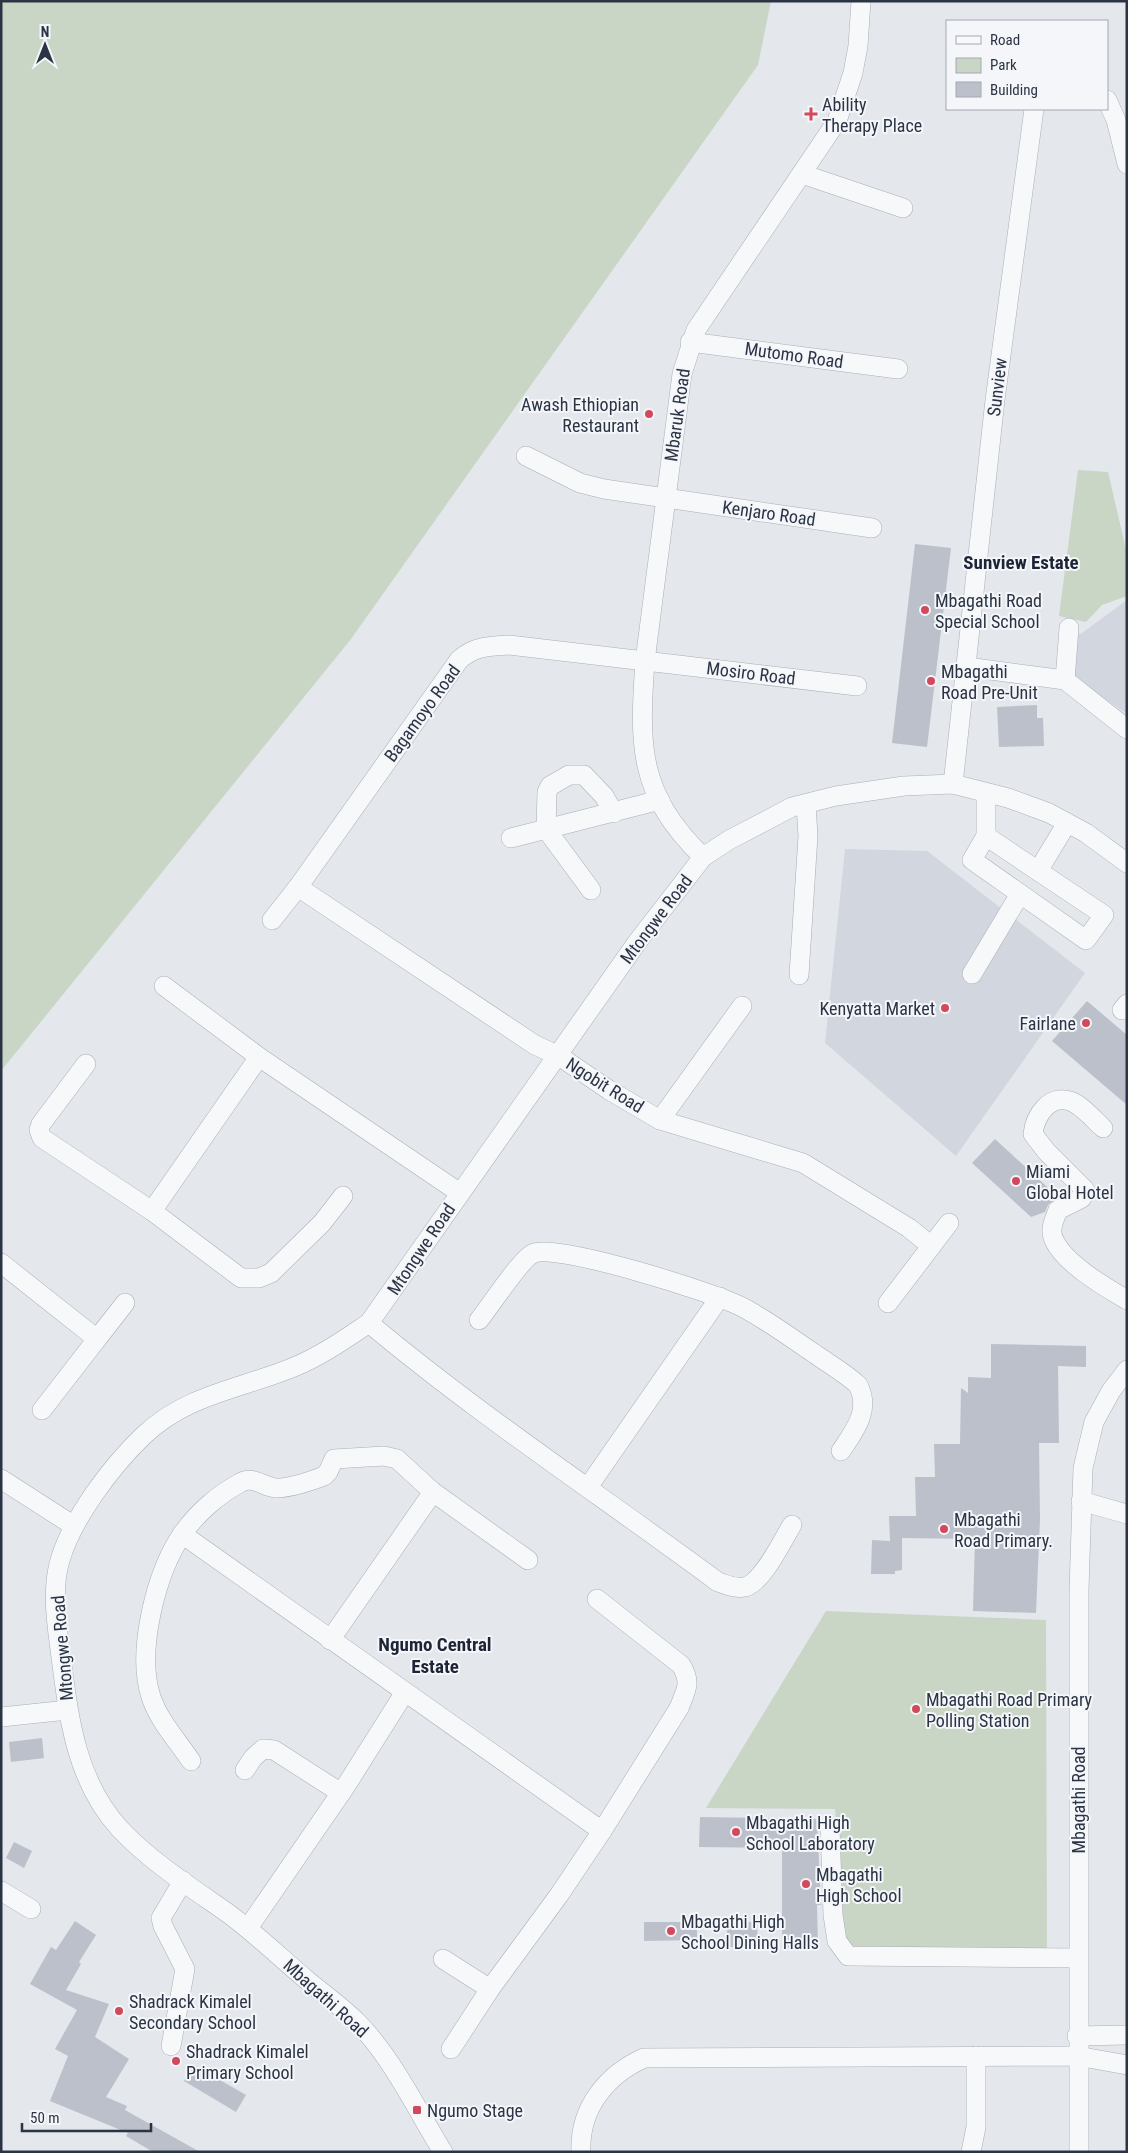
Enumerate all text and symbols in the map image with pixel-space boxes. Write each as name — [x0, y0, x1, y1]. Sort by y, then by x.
north arrow — [20, 20, 70, 70]
legend — [946, 20, 1108, 110]
text: N — [41, 24, 49, 40]
text: Road — [990, 31, 1020, 49]
text: Park — [990, 56, 1017, 74]
text: Building — [990, 81, 1038, 99]
place label: Ability Therapy Place — [822, 94, 922, 136]
marker: Ability Therapy Place — [804, 107, 818, 121]
street label: Mutomo Road — [743, 338, 845, 372]
street label: Sunview — [983, 356, 1011, 417]
street label: Mbaruk Road — [660, 367, 694, 463]
place label: Awash Ethiopian Restaurant — [521, 394, 639, 436]
marker: Awash Ethiopian Restaurant — [643, 408, 655, 420]
street label: Kenjaro Road — [721, 496, 817, 530]
district label: Sunview Estate — [963, 551, 1079, 574]
place label: Mbagathi Road Special School — [935, 590, 1042, 632]
marker: Mbagathi Road Special School — [919, 604, 931, 616]
street label: Mosiro Road — [705, 657, 797, 689]
street label: Bagamoyo Road — [380, 660, 464, 766]
place label: Mbagathi Road Pre-Unit — [941, 661, 1038, 703]
marker: Mbagathi Road Pre-Unit — [925, 675, 937, 687]
street label: Mtongwe Road — [616, 870, 696, 968]
place label: Kenyatta Market — [819, 998, 935, 1019]
marker: Kenyatta Market — [939, 1002, 951, 1014]
place label: Fairlane — [1019, 1013, 1076, 1034]
marker: Fairlane — [1080, 1017, 1092, 1029]
street label: Ngobit Road — [562, 1053, 648, 1117]
place label: Miami Global Hotel — [1026, 1161, 1114, 1203]
marker: Miami Global Hotel — [1010, 1175, 1022, 1187]
street label: Mtongwe Road — [383, 1199, 459, 1299]
place label: Mbagathi Road Primary. — [954, 1509, 1053, 1551]
marker: Mbagathi Road Primary. — [938, 1523, 950, 1535]
street label: Mtongwe Road — [47, 1594, 77, 1702]
district label: Ngumo Central Estate — [378, 1633, 492, 1678]
place label: Mbagathi Road Primary Polling Station — [926, 1689, 1093, 1731]
marker: Mbagathi Road Primary Polling Station — [910, 1703, 922, 1715]
street label: Mbagathi Road — [1068, 1746, 1089, 1854]
place label: Mbagathi High School Laboratory — [746, 1812, 875, 1854]
marker: Mbagathi High School Laboratory — [730, 1826, 742, 1838]
place label: Mbagathi High School — [816, 1864, 902, 1906]
marker: Mbagathi High School — [800, 1878, 812, 1890]
place label: Mbagathi High School Dining Halls — [681, 1911, 819, 1953]
marker: Mbagathi High School Dining Halls — [665, 1925, 677, 1937]
street label: Mbagathi Road — [279, 1954, 373, 2042]
place label: Shadrack Kimalel Secondary School — [129, 1991, 256, 2033]
marker: Shadrack Kimalel Secondary School — [113, 2005, 125, 2017]
place label: Shadrack Kimalel Primary School — [186, 2041, 309, 2083]
marker: Shadrack Kimalel Primary School — [170, 2055, 182, 2067]
scale bar — [22, 2100, 151, 2132]
place label: Ngumo Stage — [427, 2100, 523, 2121]
marker: Ngumo Stage — [411, 2104, 423, 2116]
text: 50 m — [30, 2109, 60, 2127]

